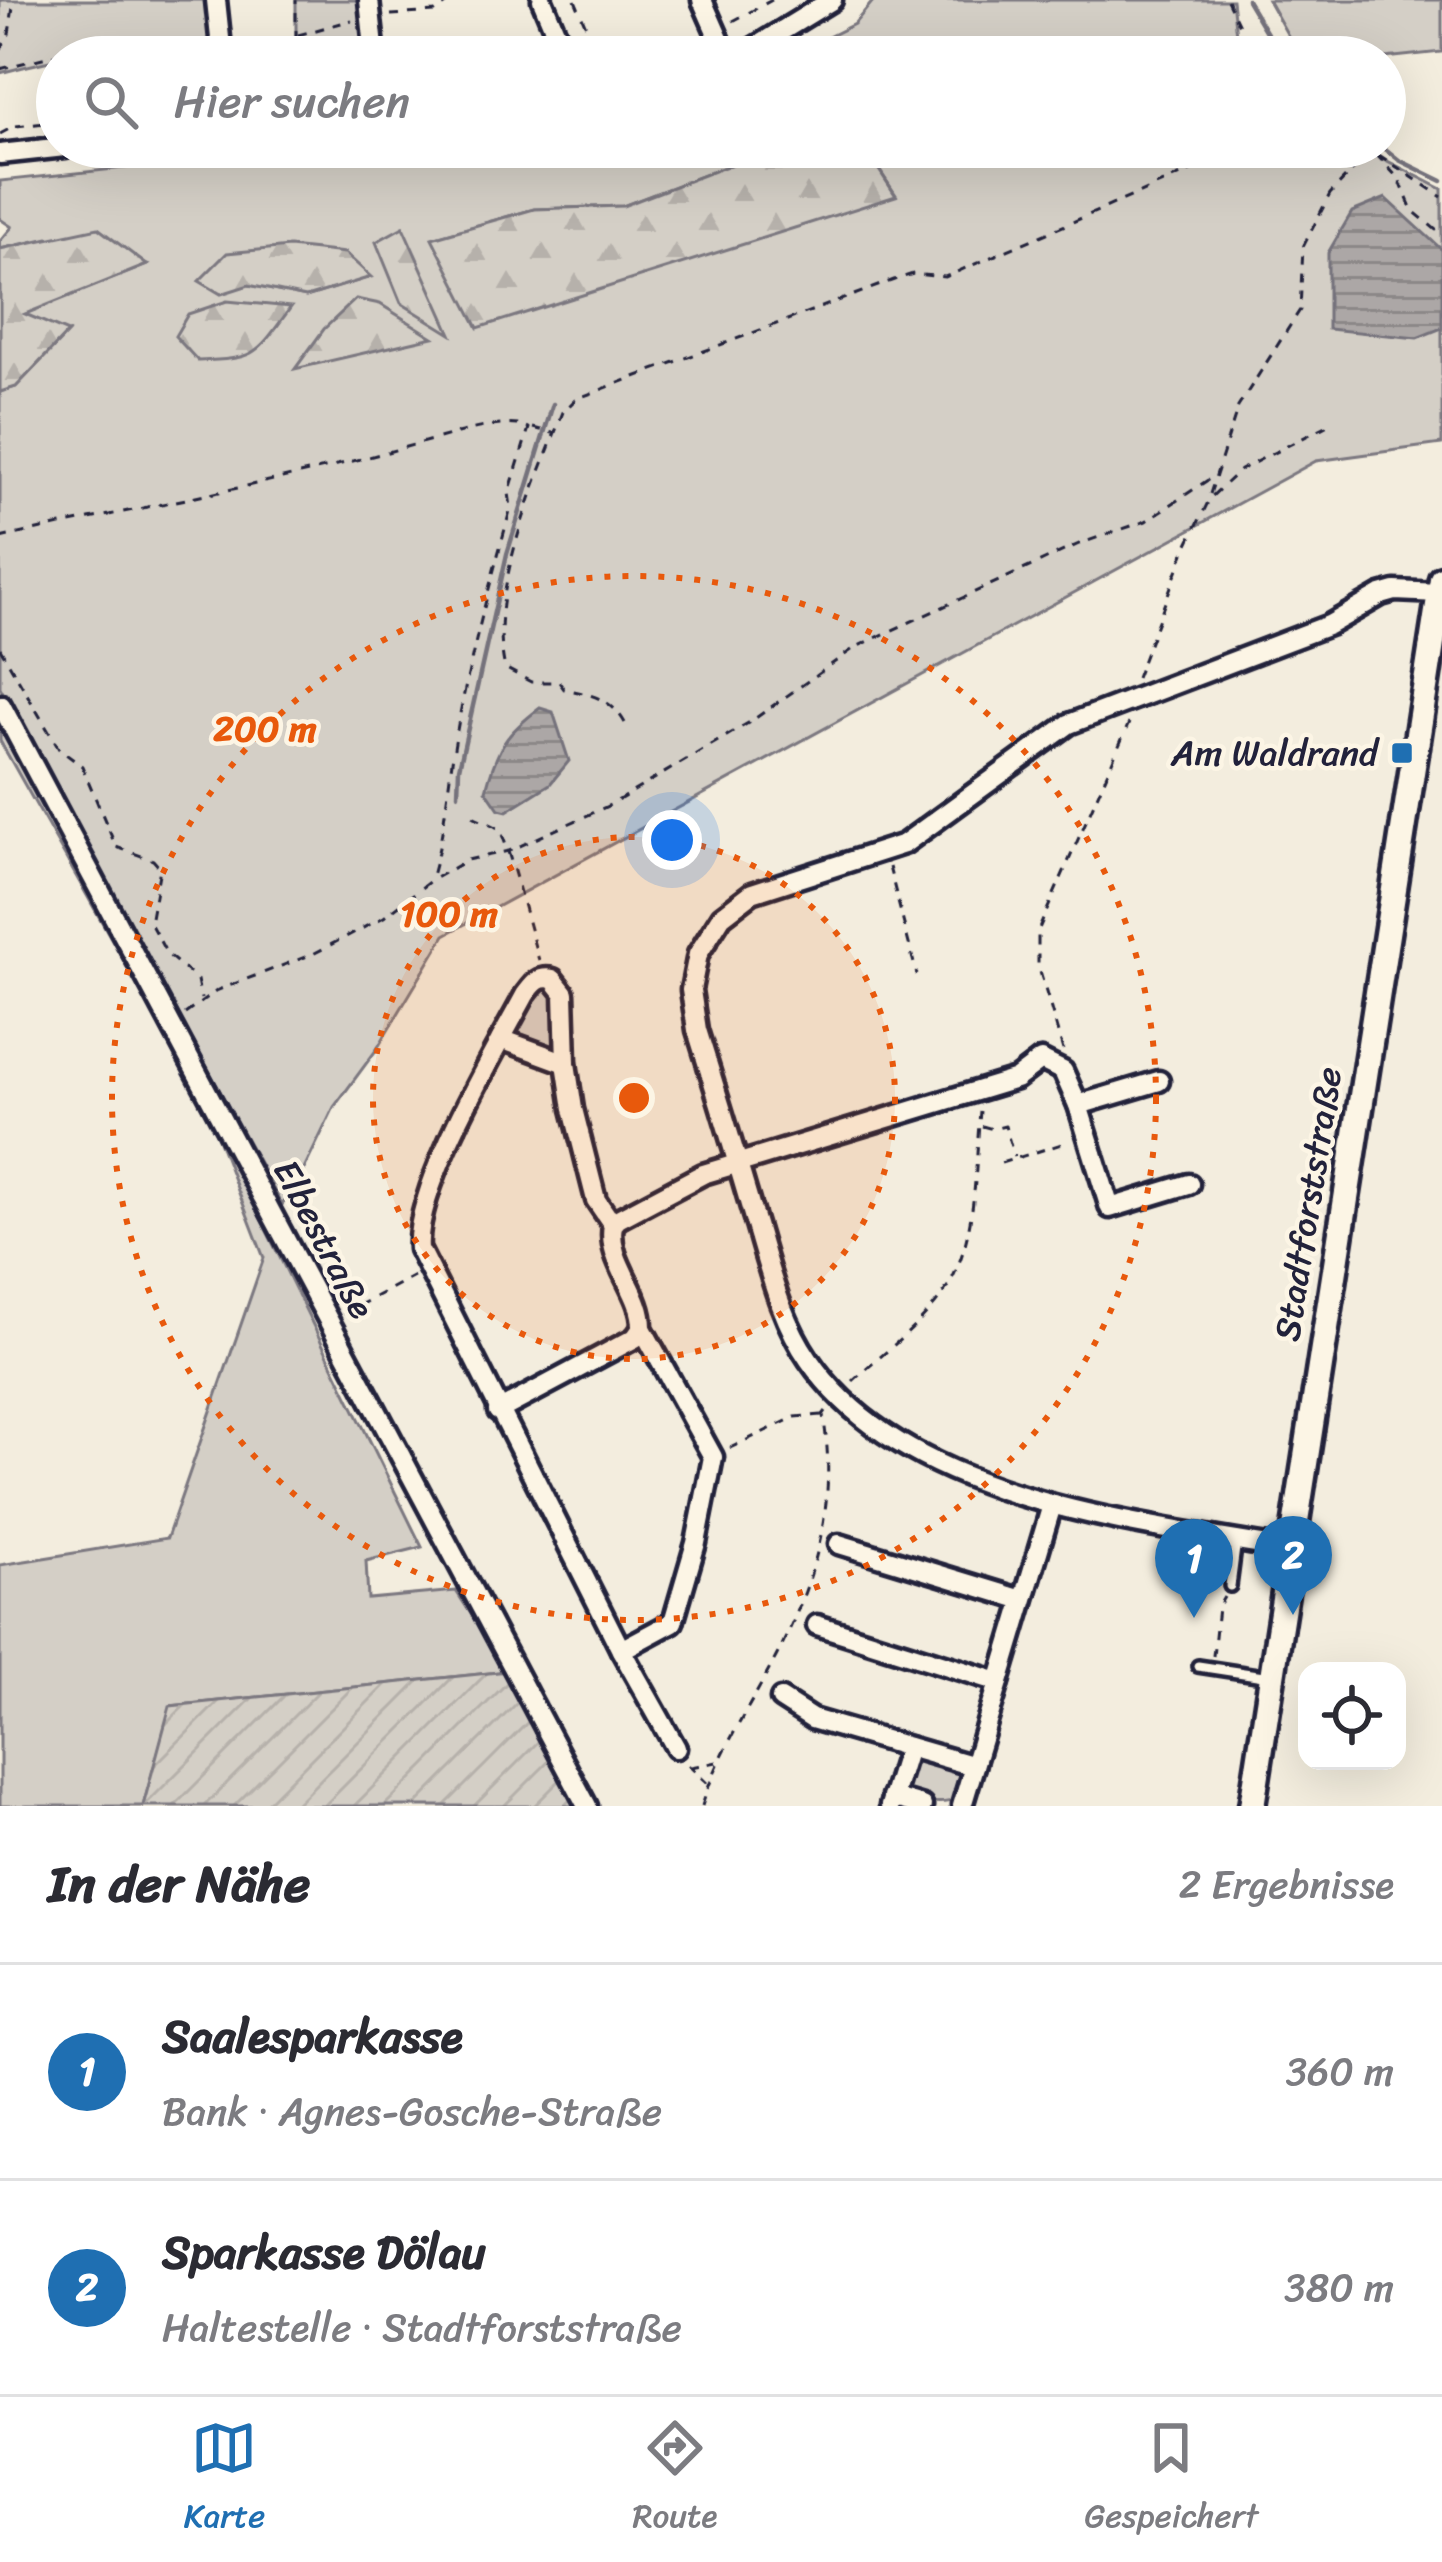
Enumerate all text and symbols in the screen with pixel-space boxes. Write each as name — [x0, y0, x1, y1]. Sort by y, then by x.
search box — [36, 36, 1406, 168]
text: Hier suchen — [174, 62, 410, 142]
icon: search — [78, 69, 144, 135]
text: 200 m — [213, 697, 317, 761]
place label: Am Waldrand — [1170, 721, 1380, 785]
marker: Am Waldrand — [1389, 740, 1415, 766]
your location — [642, 810, 702, 870]
text: 100 m — [400, 882, 498, 946]
street label: Stadtforststraße — [1255, 1062, 1361, 1346]
centre of rings — [613, 1077, 655, 1119]
street label: Elbestraße — [255, 1147, 393, 1331]
pin: 2 — [1254, 1516, 1332, 1615]
pin: 1 — [1155, 1519, 1233, 1618]
map controls — [1298, 1662, 1406, 1770]
button: locate — [1298, 1662, 1406, 1770]
text: In der Nähe — [48, 1839, 310, 1929]
text: 2 Ergebnisse — [1179, 1850, 1394, 1919]
text: Saalesparkasse — [162, 1997, 463, 2077]
text: 1 — [79, 2037, 95, 2106]
text: 360 m — [1286, 2037, 1394, 2106]
text: Bank · Agnes-Gosche-Straße — [162, 2077, 662, 2146]
text: Sparkasse Dölau — [162, 2213, 486, 2293]
text: 2 — [76, 2253, 98, 2322]
text: 380 m — [1284, 2253, 1394, 2322]
text: Haltestelle · Stadtforststraße — [162, 2293, 682, 2362]
tab: Karte — [184, 2415, 265, 2545]
tab: Route — [632, 2415, 717, 2545]
tab: Gespeichert — [1085, 2415, 1258, 2545]

